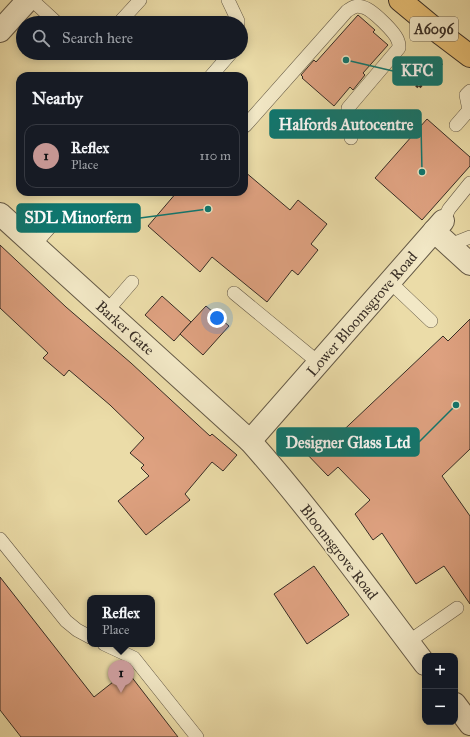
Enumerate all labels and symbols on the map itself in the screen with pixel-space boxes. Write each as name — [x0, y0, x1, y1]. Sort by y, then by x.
road number: A6096 — [410, 17, 458, 41]
callout: KFC — [393, 57, 442, 85]
text: KFC — [401, 61, 433, 80]
callout: Halfords Autocentre — [270, 110, 421, 138]
text: Halfords Autocentre — [279, 115, 414, 134]
callout: SDL Minorfern — [17, 204, 140, 232]
text: SDL Minorfern — [24, 208, 132, 227]
street label: Lower Bloomsgrove Road — [303, 248, 421, 380]
street label: Barker Gate — [92, 297, 158, 359]
your location — [207, 308, 227, 328]
callout: Designer Glass Ltd — [277, 428, 419, 456]
text: Designer Glass Ltd — [285, 433, 412, 453]
street label: Bloomsgrove Road — [296, 501, 382, 604]
pin: 1 — [108, 660, 134, 693]

